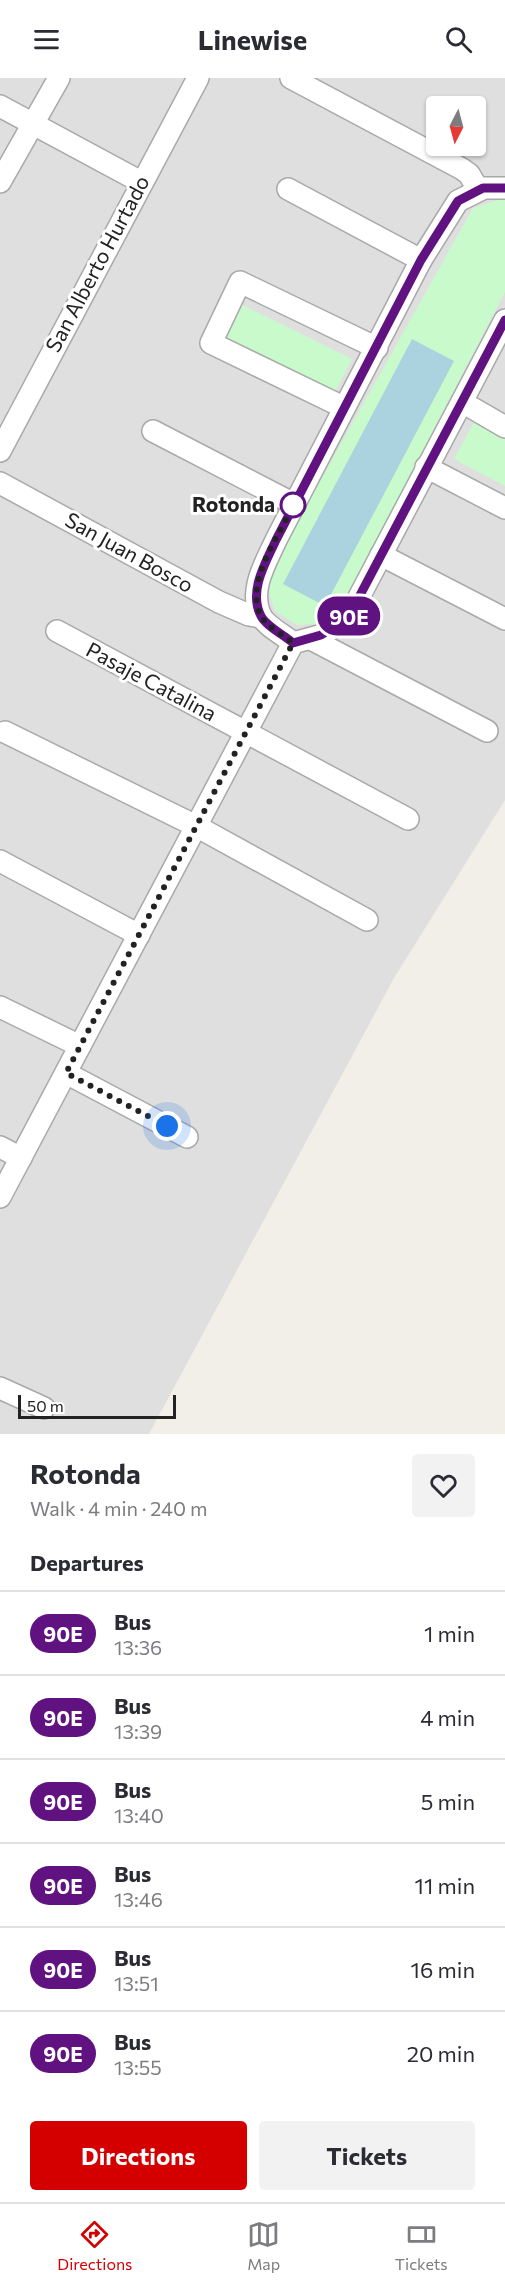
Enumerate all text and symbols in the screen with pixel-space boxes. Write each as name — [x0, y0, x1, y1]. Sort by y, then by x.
icon: menu — [30, 23, 63, 56]
text: Linewise — [198, 23, 307, 56]
icon: search — [442, 23, 475, 56]
north arrow — [426, 96, 486, 156]
map controls — [426, 96, 486, 156]
street label: San Alberto Hurtado — [40, 171, 154, 356]
place label: Rotonda — [192, 491, 275, 516]
marker: Rotonda — [280, 492, 306, 518]
street label: San Juan Bosco — [61, 506, 198, 597]
line badge: 90E — [314, 596, 383, 636]
text: 90E — [329, 604, 369, 629]
street label: Pasaje Catalina — [82, 636, 221, 725]
your location — [152, 1111, 182, 1141]
scale bar — [18, 1392, 176, 1420]
text: 50 m — [27, 1396, 64, 1415]
button: heart — [412, 1454, 475, 1517]
text: Rotonda — [30, 1456, 141, 1490]
text: Walk · 4 min · 240 m — [30, 1496, 207, 1520]
text: Departures — [30, 1549, 144, 1576]
text: Bus — [114, 1608, 151, 1635]
text: 1 min — [424, 1620, 475, 1647]
text: 90E — [43, 1621, 83, 1646]
text: 13:36 — [114, 1635, 162, 1659]
text: Bus — [114, 1692, 151, 1719]
text: 4 min — [420, 1704, 475, 1731]
text: 90E — [43, 1705, 83, 1730]
text: 13:39 — [114, 1719, 162, 1743]
text: Bus — [114, 1776, 151, 1803]
text: 5 min — [421, 1788, 475, 1815]
text: 90E — [43, 1789, 83, 1814]
text: 13:40 — [114, 1803, 164, 1827]
text: Bus — [114, 1860, 151, 1887]
text: 11 min — [415, 1872, 475, 1899]
text: 90E — [43, 1873, 83, 1898]
text: 13:46 — [114, 1887, 163, 1911]
text: Bus — [114, 1944, 151, 1971]
text: 16 min — [411, 1956, 475, 1983]
text: 90E — [43, 1957, 83, 1982]
text: 13:51 — [114, 1971, 159, 1995]
text: Bus — [114, 2028, 151, 2055]
text: 20 min — [407, 2040, 475, 2067]
text: 90E — [43, 2041, 83, 2066]
text: 13:55 — [114, 2055, 162, 2079]
button: Directions — [30, 2121, 247, 2190]
button: Tickets — [259, 2121, 475, 2190]
tab: Directions — [57, 2218, 132, 2273]
tab: Map — [247, 2218, 280, 2273]
tab: Tickets — [395, 2218, 448, 2273]

